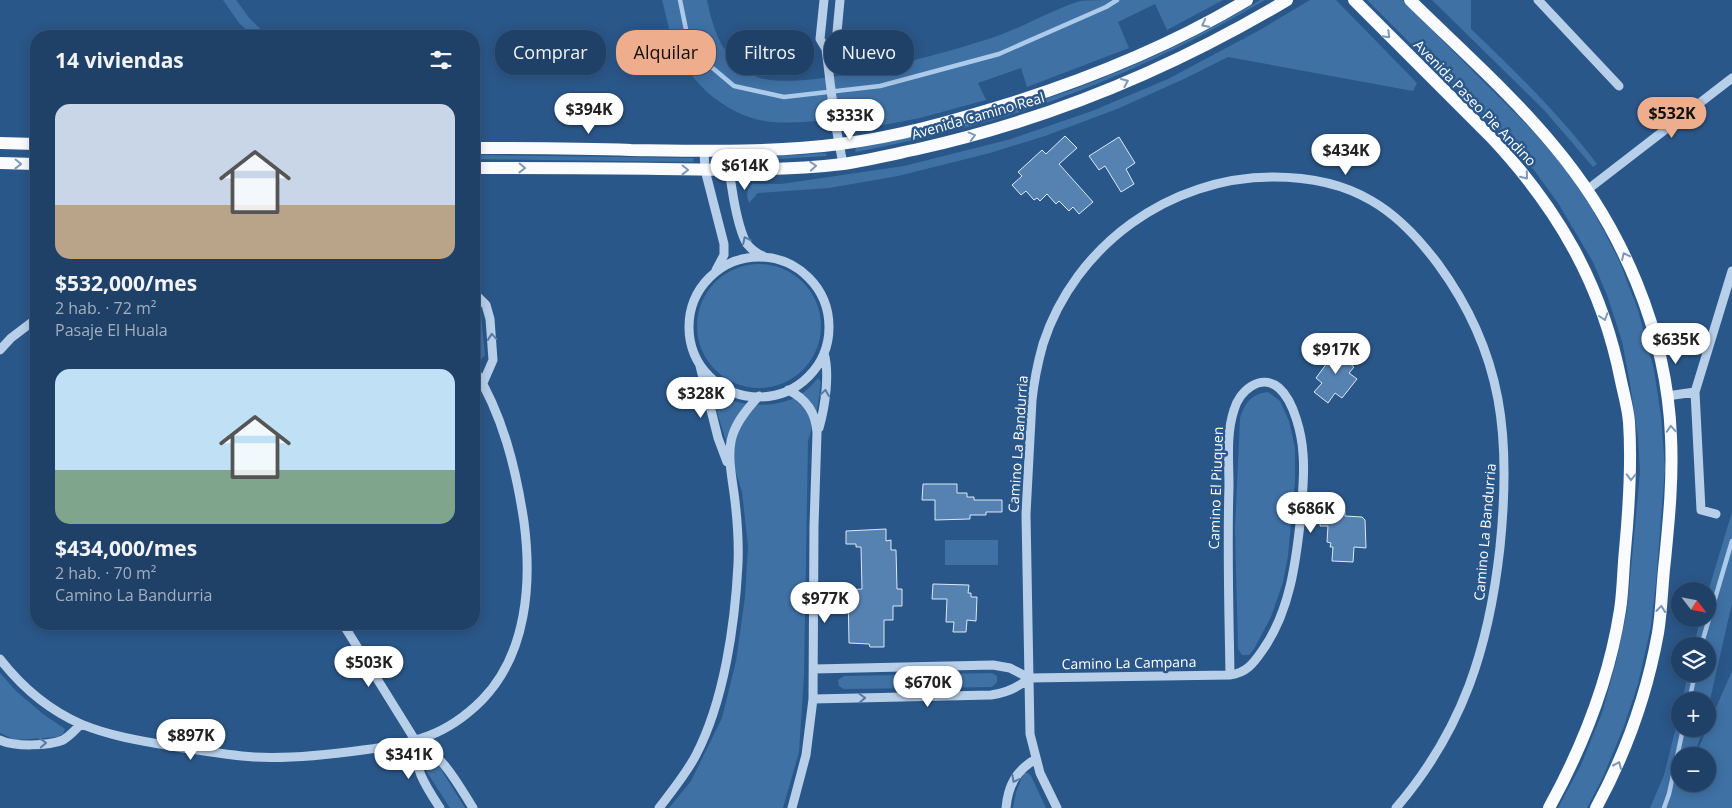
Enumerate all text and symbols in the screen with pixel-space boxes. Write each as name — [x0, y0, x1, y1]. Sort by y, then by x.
one-way arrow — [1201, 18, 1210, 28]
one-way arrow — [1382, 29, 1391, 38]
chip: Comprar — [495, 30, 606, 75]
chip: Alquilar — [616, 30, 716, 75]
chip: Filtros — [726, 30, 814, 75]
chip: Nuevo — [824, 30, 914, 75]
street label: Avenida Paseo Pie Andino — [1410, 35, 1541, 170]
text: 14 viviendas — [55, 46, 184, 74]
icon: filters — [427, 46, 455, 74]
one-way arrow — [1120, 77, 1129, 88]
street label: Avenida Camino Real — [909, 87, 1047, 144]
pin: $394K — [554, 92, 624, 135]
pin: $532K — [1637, 96, 1707, 139]
text: $394K — [565, 98, 613, 120]
pin: $333K — [815, 98, 885, 141]
text: $532K — [1648, 102, 1696, 124]
text: $333K — [826, 104, 874, 126]
one-way arrow — [968, 131, 976, 141]
pin: $434K — [1311, 134, 1381, 176]
icon: home — [210, 137, 300, 227]
text: $434K — [1322, 139, 1370, 161]
pin: $614K — [710, 148, 780, 191]
text: $614K — [721, 154, 769, 176]
one-way arrow — [14, 159, 22, 169]
one-way arrow — [809, 161, 817, 172]
one-way arrow — [519, 163, 527, 173]
one-way arrow — [681, 164, 689, 175]
one-way arrow — [1520, 170, 1528, 179]
one-way arrow — [742, 236, 753, 245]
one-way arrow — [1621, 252, 1631, 261]
text: $532,000/mes — [55, 269, 197, 297]
text: 2 hab. · 72 m² — [55, 297, 156, 319]
one-way arrow — [1598, 313, 1608, 321]
text: Pasaje El Huala — [55, 319, 168, 341]
pin: $635K — [1641, 322, 1711, 365]
text: $635K — [1652, 328, 1700, 350]
one-way arrow — [487, 332, 498, 340]
pin: $917K — [1301, 332, 1371, 375]
text: $917K — [1312, 338, 1360, 360]
street label: Camino La Bandurria — [1003, 375, 1032, 513]
pin: $328K — [666, 376, 736, 419]
text: $328K — [677, 382, 725, 404]
one-way arrow — [819, 389, 829, 398]
icon: home — [210, 402, 300, 492]
one-way arrow — [1665, 425, 1676, 433]
street label: Camino El Piuquen — [1204, 426, 1227, 550]
street label: Camino La Bandurria — [1469, 462, 1500, 601]
one-way arrow — [1626, 473, 1636, 481]
pin: $686K — [1276, 492, 1346, 534]
text: $686K — [1287, 497, 1335, 519]
text: $434,000/mes — [55, 534, 197, 562]
text: 2 hab. · 70 m² — [55, 562, 156, 584]
pin: $977K — [790, 582, 860, 624]
north arrow — [1671, 582, 1716, 628]
map controls — [1671, 582, 1716, 792]
text: Camino La Bandurria — [55, 584, 212, 606]
text: $977K — [801, 587, 849, 609]
one-way arrow — [1655, 604, 1666, 612]
button: layers — [1671, 637, 1716, 682]
pin: $503K — [334, 646, 404, 688]
text: $503K — [345, 651, 393, 673]
street label: Camino La Campana — [1061, 652, 1197, 673]
pin: $670K — [893, 666, 963, 708]
text: $670K — [904, 671, 952, 693]
button: + — [1671, 692, 1716, 737]
one-way arrow — [858, 693, 866, 703]
pin: $897K — [156, 718, 226, 761]
text: $897K — [167, 724, 215, 746]
one-way arrow — [40, 738, 48, 749]
pin: $341K — [374, 738, 444, 780]
text: $341K — [385, 743, 433, 765]
button: − — [1671, 747, 1716, 792]
one-way arrow — [1611, 761, 1622, 770]
one-way arrow — [1011, 774, 1021, 783]

